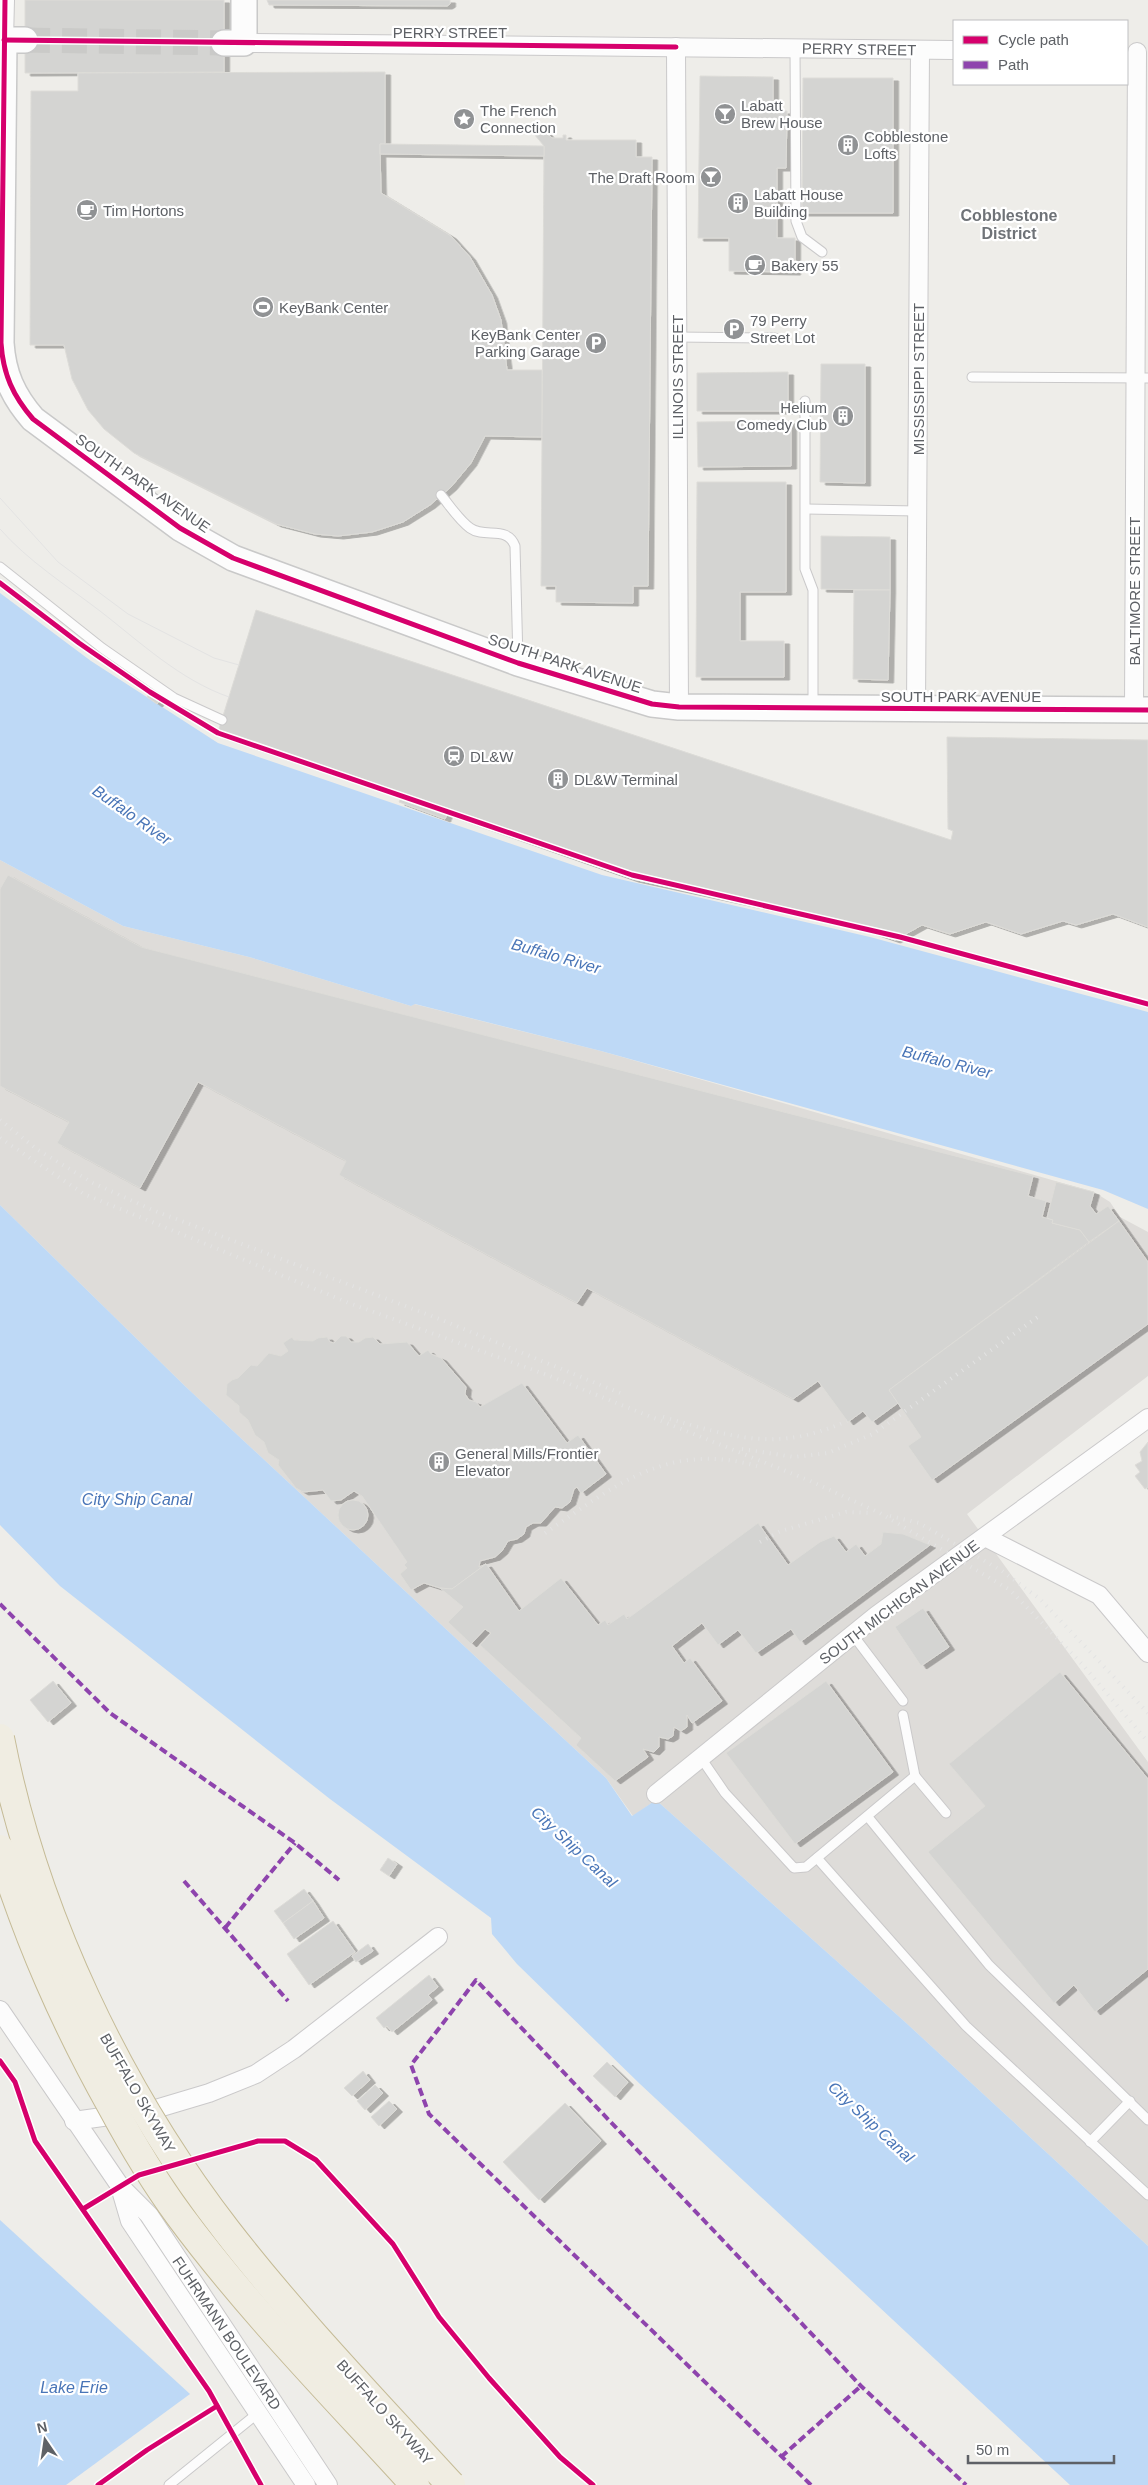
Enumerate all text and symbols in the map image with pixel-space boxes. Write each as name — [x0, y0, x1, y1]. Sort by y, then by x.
legend — [953, 20, 1128, 85]
street label: PERRY STREET — [393, 24, 507, 41]
text: Cycle path — [998, 31, 1069, 48]
street label: PERRY STREET — [802, 40, 916, 58]
text: Path — [998, 56, 1029, 73]
place label: Labatt Brew House — [741, 97, 823, 131]
place label: The French Connection — [480, 102, 557, 136]
bar icon: Labatt Brew House — [713, 102, 737, 126]
place icon: The French Connection — [452, 107, 476, 131]
place label: Cobblestone Lofts — [864, 128, 948, 162]
building icon: Cobblestone Lofts — [836, 133, 860, 157]
bar icon: The Draft Room — [699, 165, 723, 189]
place label: The Draft Room — [588, 169, 695, 186]
place label: Labatt House Building — [754, 186, 843, 220]
building icon: Labatt House Building — [726, 191, 750, 215]
cafe icon: Tim Hortons — [75, 198, 99, 222]
place label: Tim Hortons — [103, 202, 184, 219]
district label: Cobblestone District — [961, 207, 1058, 242]
cafe icon: Bakery 55 — [743, 253, 767, 277]
place label: Bakery 55 — [771, 257, 839, 274]
sports icon: KeyBank Center — [251, 295, 275, 319]
place label: KeyBank Center — [279, 299, 388, 316]
street label: MISSISSIPPI STREET — [910, 303, 927, 455]
place label: 79 Perry Street Lot — [750, 312, 816, 346]
street label: ILLINOIS STREET — [669, 314, 686, 440]
parking icon: 79 Perry Street Lot — [722, 317, 746, 341]
place label: KeyBank Center Parking Garage — [471, 326, 580, 360]
parking icon: KeyBank Center Parking Garage — [584, 331, 608, 355]
place label: Helium Comedy Club — [736, 399, 827, 433]
building icon: Helium Comedy Club — [831, 404, 855, 428]
street label: SOUTH PARK AVENUE — [72, 430, 214, 536]
street label: BALTIMORE STREET — [1126, 517, 1143, 665]
street label: SOUTH PARK AVENUE — [486, 630, 644, 696]
street label: SOUTH PARK AVENUE — [881, 688, 1041, 705]
station icon: DL&W — [442, 744, 466, 768]
place label: DL&W — [470, 748, 514, 765]
building icon: DL&W Terminal — [546, 767, 570, 791]
place label: DL&W Terminal — [574, 771, 678, 788]
water label: Buffalo River — [90, 782, 175, 849]
water label: Buffalo River — [510, 935, 603, 977]
water label: Buffalo River — [901, 1043, 994, 1081]
place label: General Mills/Frontier Elevator — [455, 1445, 598, 1479]
building icon: General Mills/Frontier Elevator — [427, 1450, 451, 1474]
water label: City Ship Canal — [82, 1491, 193, 1508]
street label: SOUTH MICHIGAN AVENUE — [816, 1536, 982, 1668]
water label: City Ship Canal — [528, 1803, 620, 1891]
street label: BUFFALO SKYWAY — [97, 2030, 179, 2156]
water label: City Ship Canal — [825, 2078, 917, 2166]
street label: FUHRMANN BOULEVARD — [169, 2253, 285, 2413]
street label: BUFFALO SKYWAY — [334, 2356, 436, 2468]
water label: Lake Erie — [40, 2379, 108, 2396]
north arrow — [20, 2415, 70, 2465]
text: N — [35, 2418, 49, 2436]
scale bar — [968, 2432, 1114, 2464]
text: 50 m — [976, 2441, 1009, 2458]

